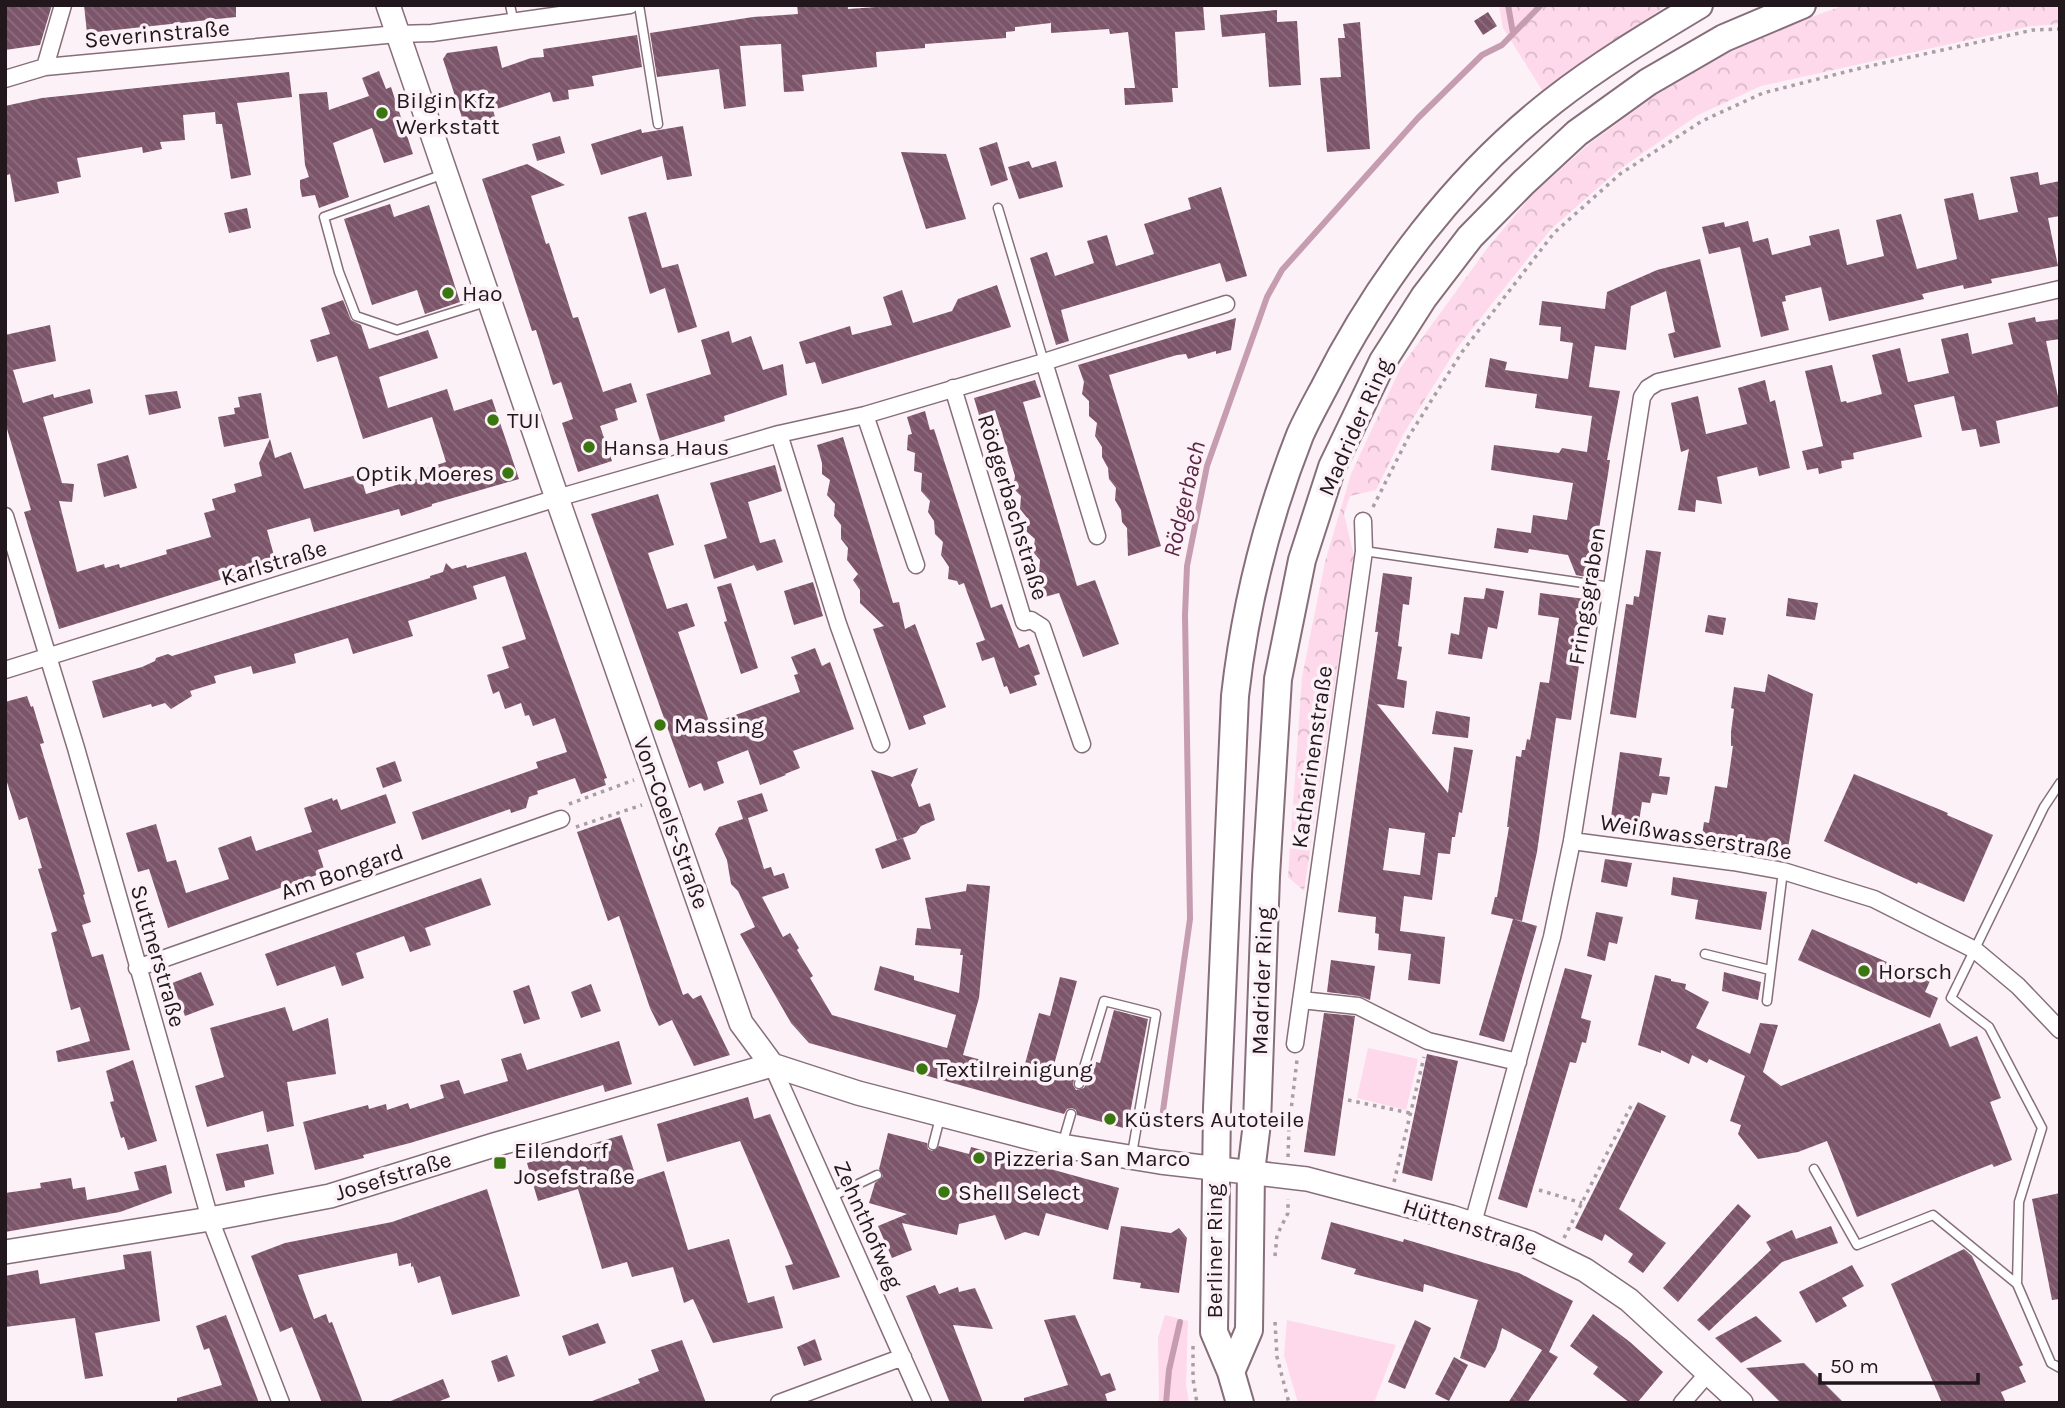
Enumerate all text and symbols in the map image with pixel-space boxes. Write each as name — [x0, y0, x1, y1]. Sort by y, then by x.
street label: Severinstraße — [83, 14, 231, 54]
place label: Bilgin Kfz Werkstatt — [396, 87, 500, 140]
marker: Bilgin Kfz Werkstatt — [374, 105, 390, 121]
place label: Hao — [462, 280, 503, 307]
marker: Hao — [440, 285, 456, 301]
street label: Madrider Ring — [1313, 354, 1397, 500]
place label: TUI — [507, 407, 540, 434]
street label: Rödgerbachstraße — [972, 411, 1054, 603]
marker: TUI — [485, 412, 501, 428]
place label: Hansa Haus — [603, 434, 729, 461]
water label: Rödgerbach — [1157, 438, 1211, 560]
marker: Hansa Haus — [581, 439, 597, 455]
place label: Optik Moeres — [356, 460, 494, 487]
marker: Optik Moeres — [500, 465, 516, 481]
street label: Fringsgraben — [1563, 525, 1611, 667]
street label: Karlstraße — [218, 534, 330, 592]
street label: Katharinenstraße — [1286, 664, 1338, 850]
place label: Massing — [674, 712, 764, 739]
marker: Massing — [652, 717, 668, 733]
street label: Von-Coels-Straße — [627, 733, 715, 913]
street label: Weißwasserstraße — [1598, 809, 1794, 865]
street label: Am Bongard — [277, 838, 407, 906]
street label: Suttnerstraße — [125, 882, 191, 1030]
street label: Madrider Ring — [1246, 907, 1278, 1055]
place label: Horsch — [1878, 958, 1952, 985]
marker: Horsch — [1856, 963, 1872, 979]
place label: Textilreinigung — [936, 1056, 1093, 1083]
marker: Textilreinigung — [914, 1061, 930, 1077]
place label: Küsters Autoteile — [1124, 1106, 1304, 1133]
marker: Küsters Autoteile — [1102, 1111, 1118, 1127]
place label: Eilendorf Josefstraße — [514, 1137, 635, 1190]
street label: Josefstraße — [331, 1145, 455, 1207]
place label: Pizzeria San Marco — [993, 1145, 1190, 1172]
marker: Pizzeria San Marco — [971, 1150, 987, 1166]
marker: Eilendorf Josefstraße — [492, 1155, 508, 1171]
street label: Zehnthofweg — [828, 1157, 908, 1293]
place label: Shell Select — [958, 1179, 1081, 1206]
street label: Berliner Ring — [1201, 1183, 1228, 1319]
marker: Shell Select — [936, 1184, 952, 1200]
street label: Hüttenstraße — [1399, 1193, 1541, 1261]
scale bar — [1820, 1342, 1978, 1386]
text: 50 m — [1830, 1354, 1879, 1378]

